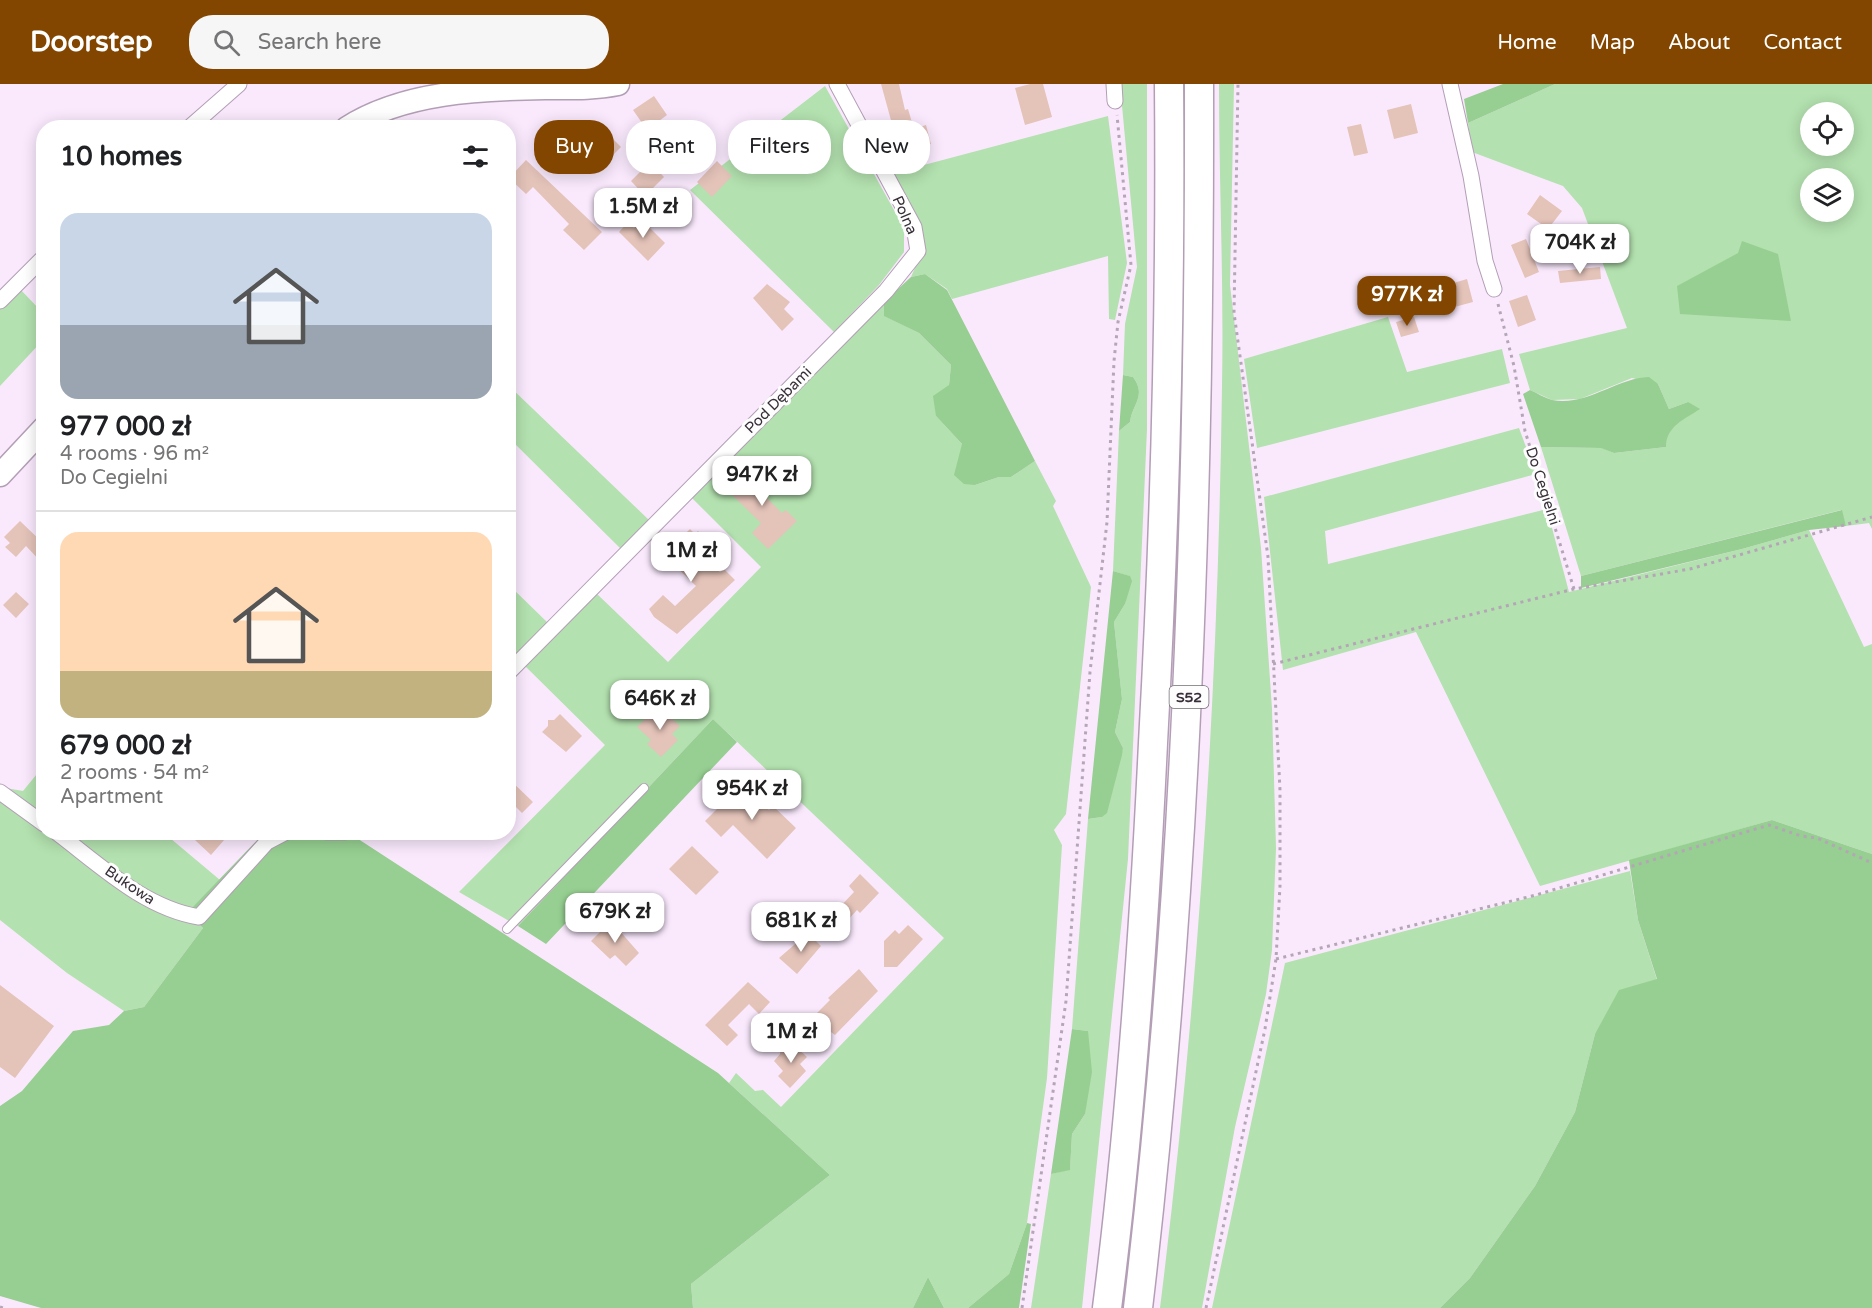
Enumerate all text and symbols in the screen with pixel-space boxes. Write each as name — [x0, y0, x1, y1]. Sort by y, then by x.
search box — [189, 15, 609, 69]
text: Doorstep — [30, 25, 153, 59]
icon: search — [210, 26, 243, 59]
text: Search here — [258, 29, 381, 55]
text: Home — [1497, 30, 1557, 55]
text: Map — [1590, 30, 1635, 55]
text: About — [1668, 30, 1730, 55]
text: Contact — [1763, 30, 1842, 55]
map controls — [1800, 102, 1854, 222]
button: locate — [1800, 102, 1854, 156]
chip: Buy — [534, 120, 614, 174]
chip: Rent — [626, 120, 716, 174]
chip: Filters — [728, 120, 831, 174]
chip: New — [843, 120, 930, 174]
icon: filters — [459, 140, 492, 173]
text: 10 homes — [60, 141, 182, 172]
button: layers — [1800, 168, 1854, 222]
pin: 1.5M zł — [588, 188, 698, 239]
street label: Polna — [889, 193, 921, 237]
text: 1.5M zł — [608, 195, 678, 219]
pin: 704K zł — [1525, 224, 1635, 275]
text: 704K zł — [1544, 231, 1616, 255]
icon: home — [222, 252, 330, 360]
pin: 977K zł — [1352, 276, 1462, 327]
text: 977K zł — [1371, 283, 1443, 307]
street label: Pod Dębami — [741, 363, 815, 437]
text: 977 000 zł — [60, 411, 191, 442]
text: 4 rooms · 96 m² — [60, 442, 209, 466]
street label: Do Cegielni — [1522, 445, 1564, 527]
pin: 947K zł — [707, 456, 817, 507]
text: 947K zł — [726, 463, 798, 487]
text: Do Cegielni — [60, 466, 168, 490]
pin: 1M zł — [649, 532, 733, 583]
text: 1M zł — [665, 539, 717, 563]
icon: home — [222, 571, 330, 679]
pin: 646K zł — [605, 680, 715, 731]
road number: S52 — [1170, 686, 1208, 708]
text: 646K zł — [624, 687, 696, 711]
text: 679 000 zł — [60, 730, 191, 761]
text: 2 rooms · 54 m² — [60, 761, 209, 785]
pin: 954K zł — [697, 770, 807, 821]
text: 954K zł — [716, 777, 788, 801]
text: Apartment — [60, 785, 163, 809]
street label: Bukowa — [101, 862, 159, 908]
pin: 679K zł — [560, 893, 670, 944]
text: 679K zł — [579, 900, 651, 924]
pin: 681K zł — [746, 902, 856, 953]
text: 681K zł — [765, 909, 837, 933]
pin: 1M zł — [749, 1013, 833, 1064]
text: 1M zł — [765, 1020, 817, 1044]

